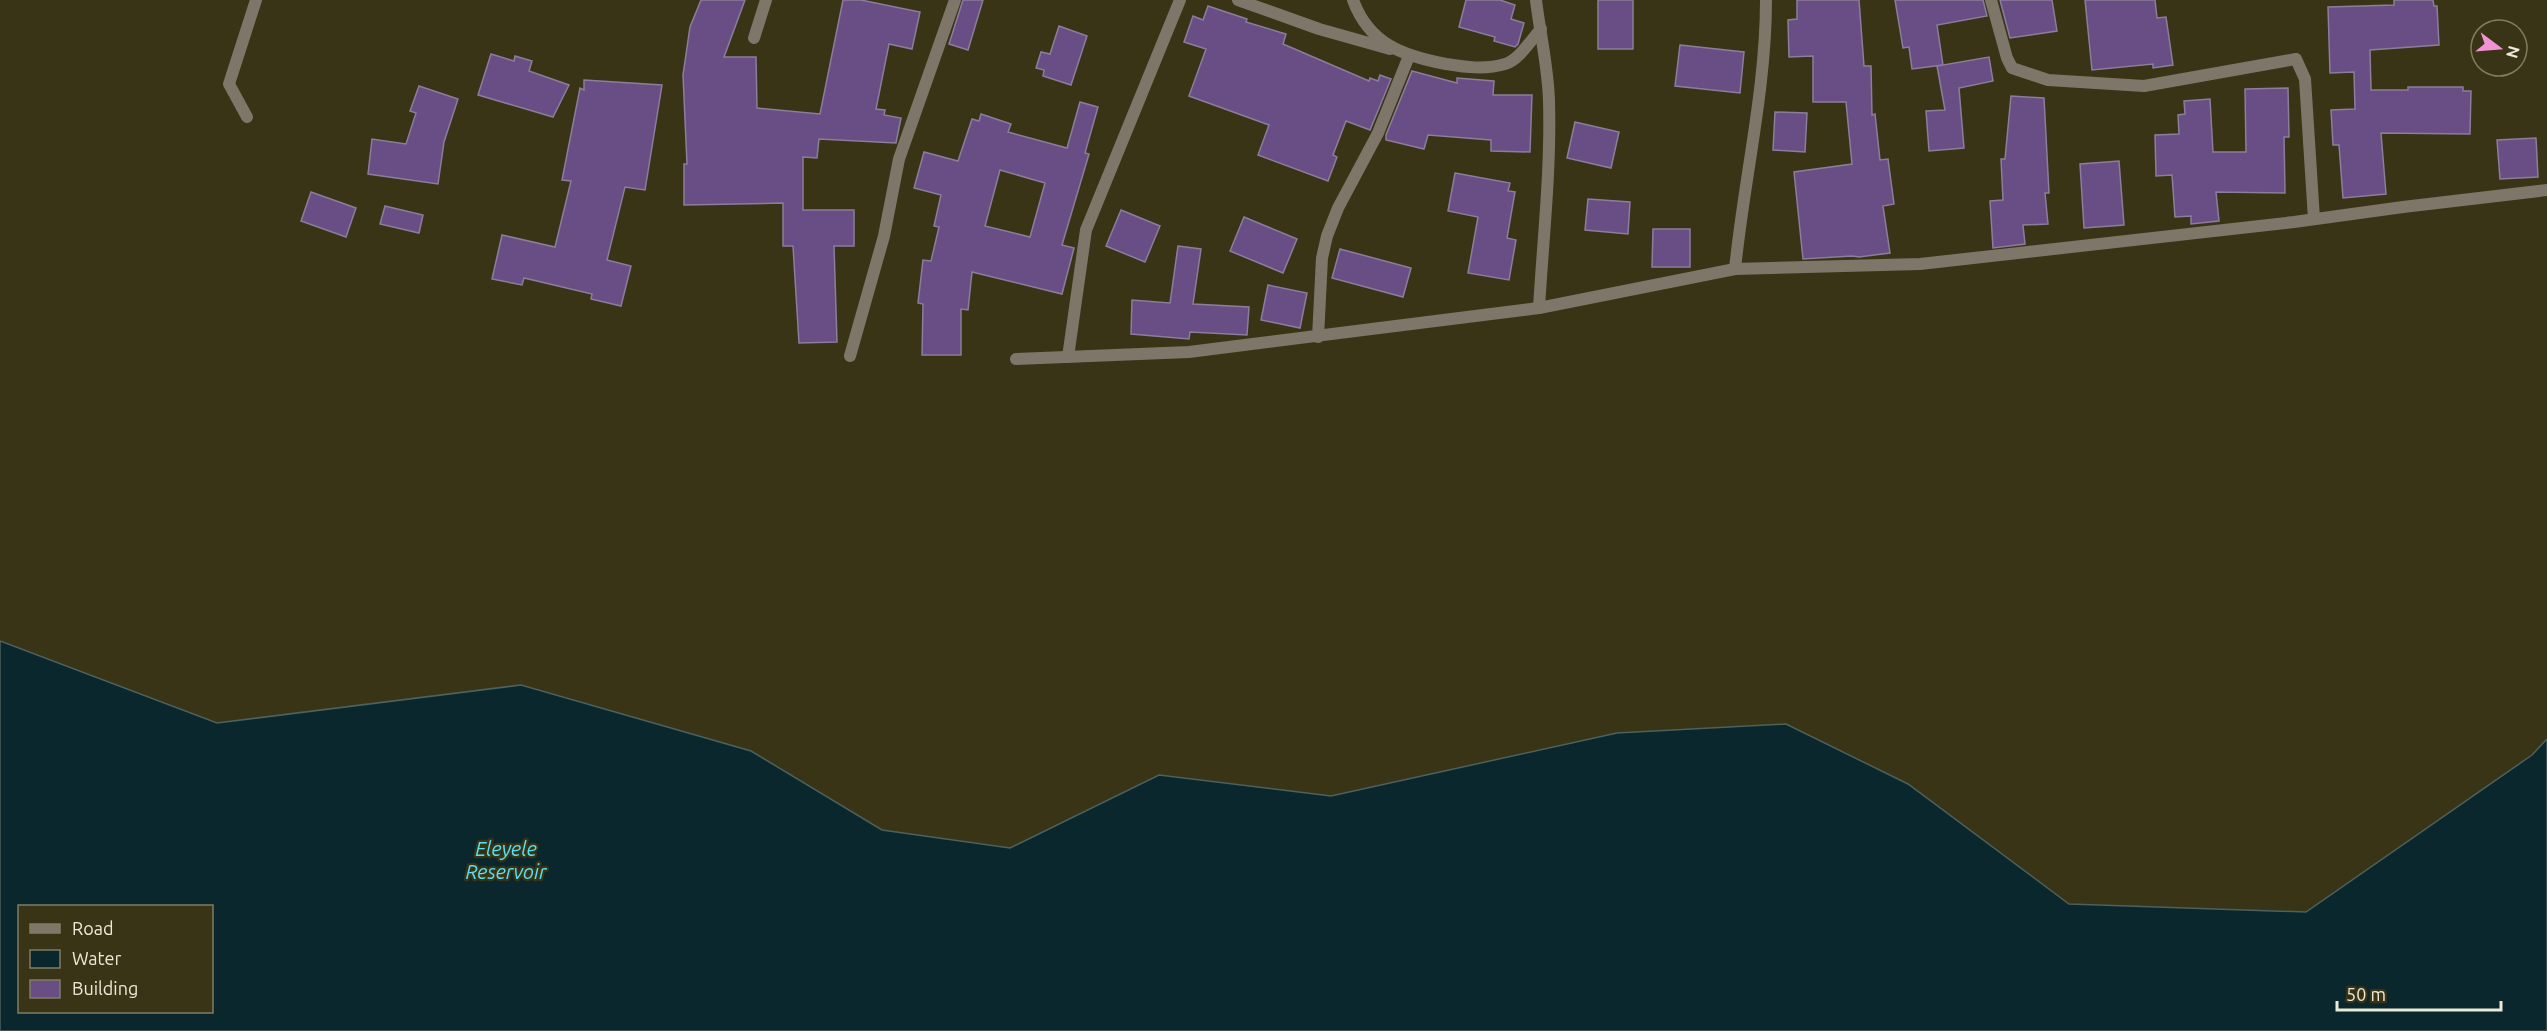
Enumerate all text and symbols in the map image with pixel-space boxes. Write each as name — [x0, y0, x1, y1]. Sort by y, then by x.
north arrow — [2469, 18, 2529, 78]
text: N — [2503, 44, 2524, 60]
water label: Eleyele Reservoir — [465, 837, 548, 883]
legend — [18, 905, 213, 1013]
text: Road — [72, 918, 114, 938]
text: Water — [72, 948, 122, 968]
scale bar — [2337, 974, 2500, 1012]
text: Building — [72, 978, 138, 998]
text: 50 m — [2346, 984, 2386, 1004]

